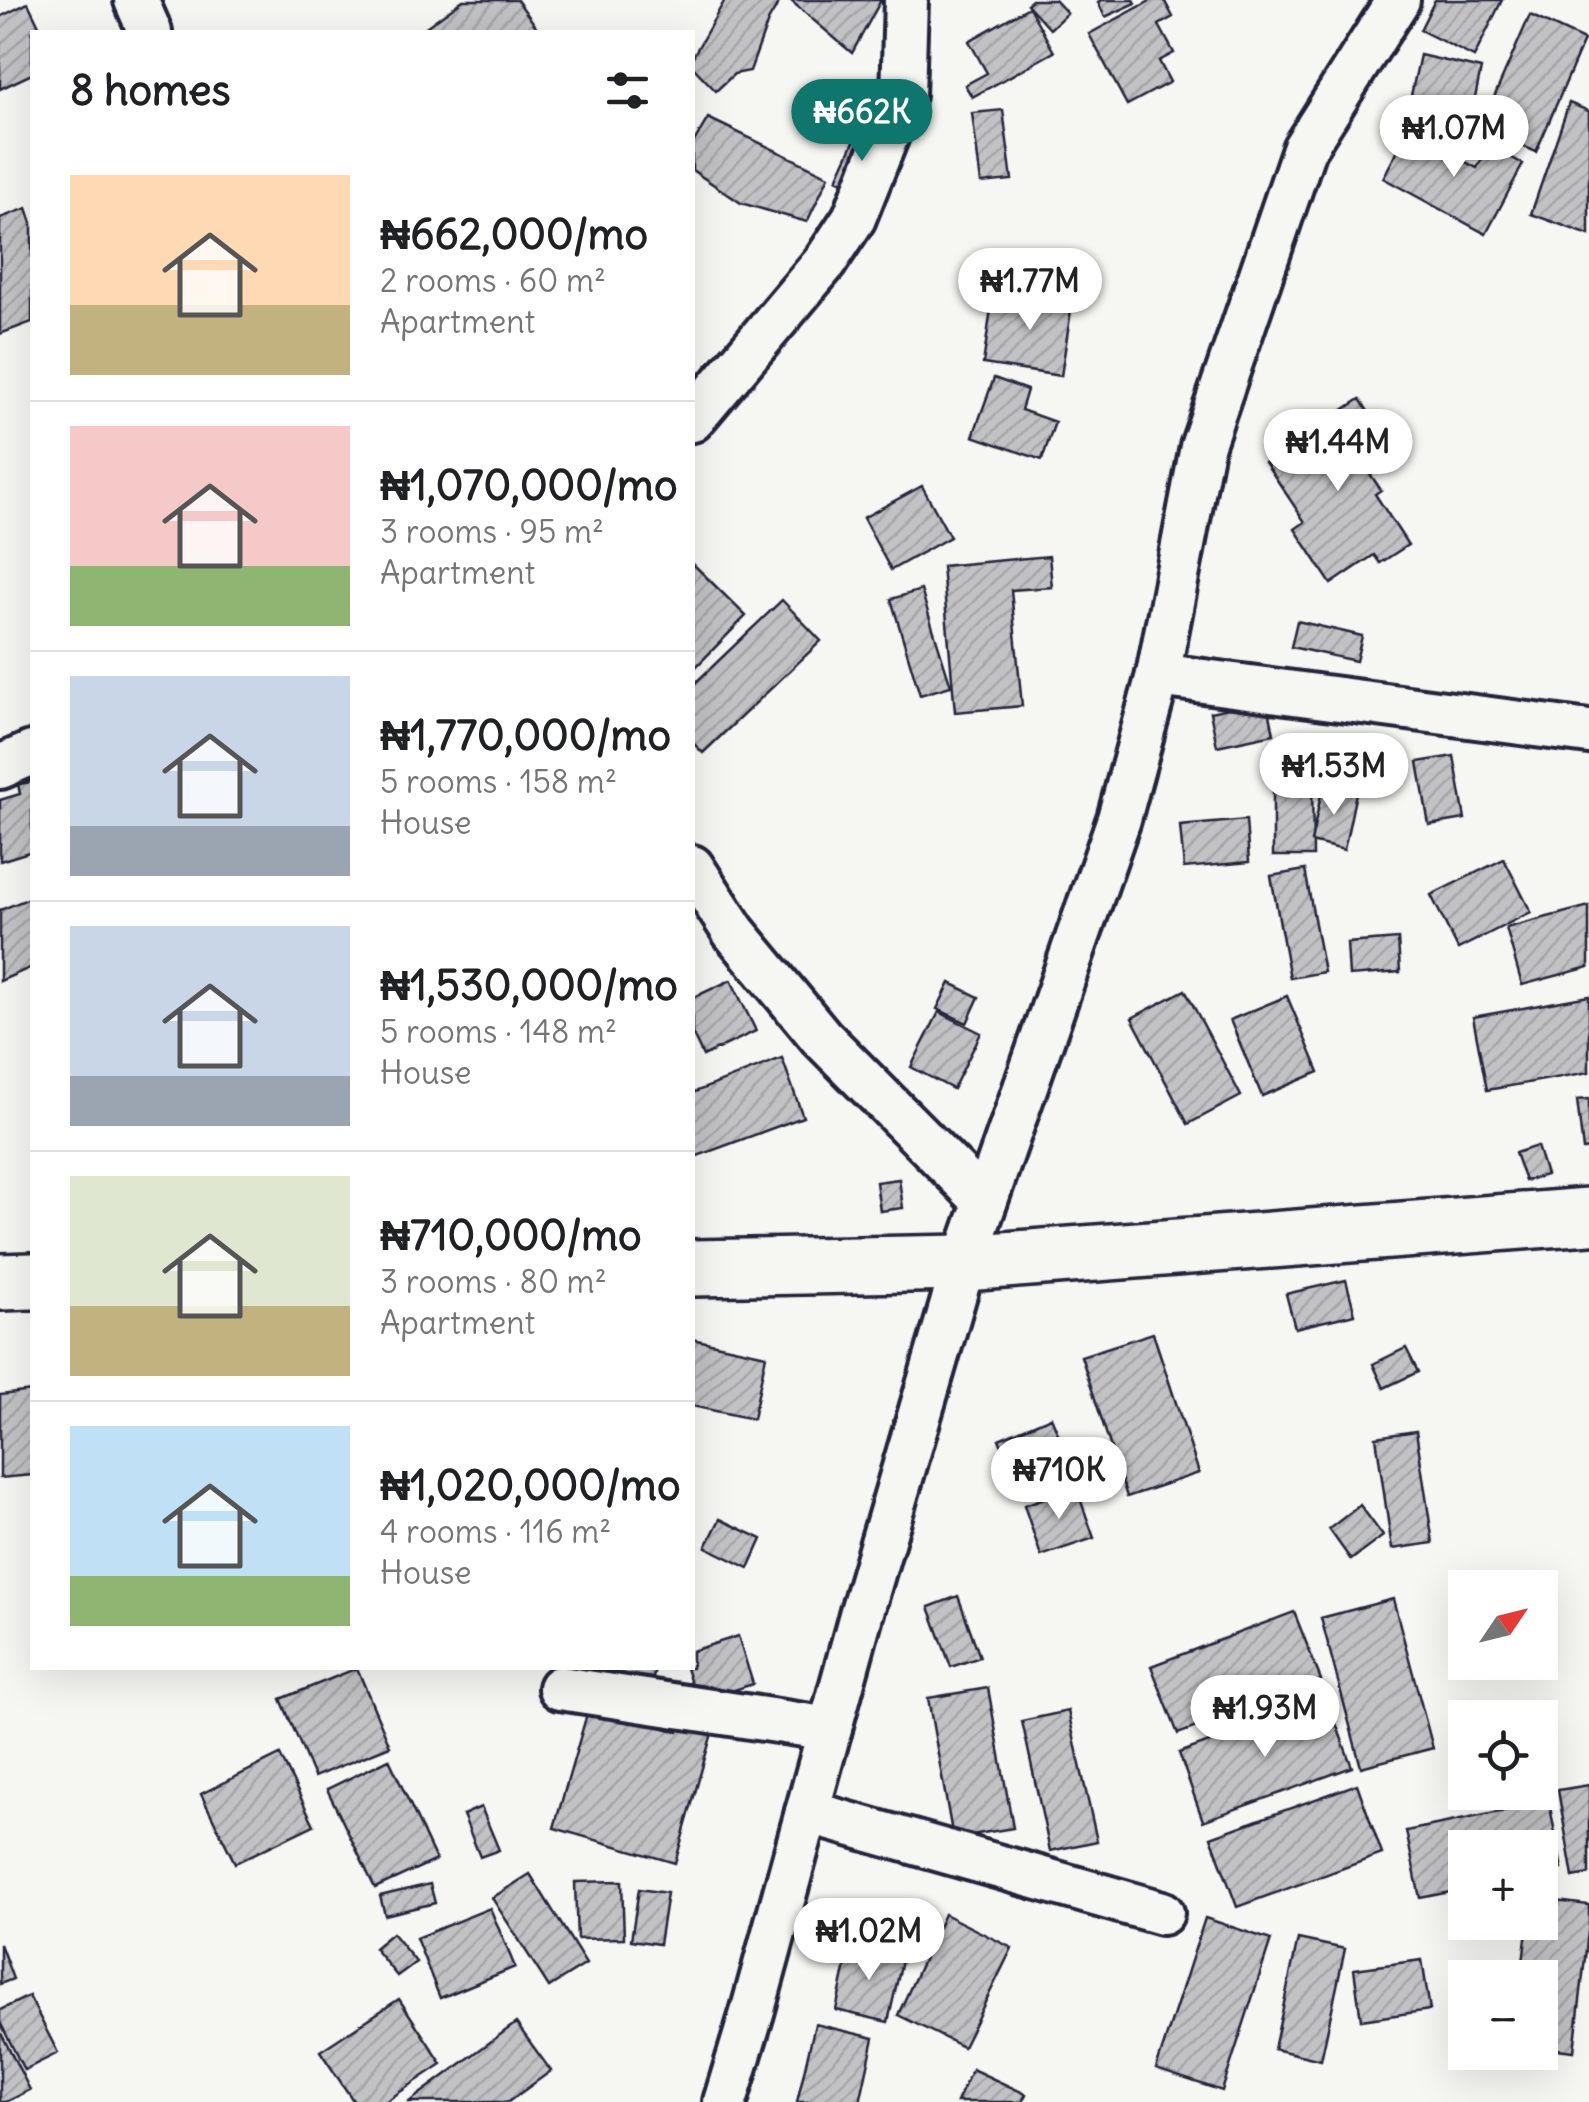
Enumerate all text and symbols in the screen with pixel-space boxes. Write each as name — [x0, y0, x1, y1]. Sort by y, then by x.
icon: filters — [600, 63, 655, 118]
text: 8 homes — [70, 64, 231, 116]
pin: ₦662K — [792, 79, 932, 164]
text: ₦662K — [813, 91, 911, 132]
pin: ₦1.07M — [1373, 95, 1535, 180]
text: ₦1.07M — [1402, 107, 1506, 148]
text: ₦662,000/mo — [380, 208, 648, 260]
icon: home — [150, 215, 270, 335]
pin: ₦1.77M — [949, 248, 1111, 333]
text: 2 rooms · 60 m² — [380, 260, 606, 301]
text: ₦1.77M — [980, 260, 1080, 301]
text: Apartment — [380, 301, 535, 342]
pin: ₦1.44M — [1257, 409, 1419, 494]
text: ₦1.44M — [1286, 421, 1390, 462]
text: ₦1,070,000/mo — [380, 459, 678, 511]
icon: home — [150, 466, 270, 586]
text: 3 rooms · 95 m² — [380, 511, 604, 552]
text: Apartment — [380, 552, 535, 593]
text: ₦1,770,000/mo — [380, 709, 671, 761]
icon: home — [150, 716, 270, 836]
pin: ₦1.53M — [1253, 733, 1415, 818]
text: ₦1.53M — [1282, 745, 1387, 786]
text: 5 rooms · 158 m² — [380, 761, 617, 802]
text: House — [380, 802, 471, 843]
text: ₦1,530,000/mo — [380, 959, 678, 1011]
icon: home — [150, 966, 270, 1086]
text: 5 rooms · 148 m² — [380, 1011, 617, 1052]
text: House — [380, 1052, 471, 1093]
text: ₦710,000/mo — [380, 1209, 642, 1261]
icon: home — [150, 1216, 270, 1336]
text: 3 rooms · 80 m² — [380, 1261, 607, 1302]
text: Apartment — [380, 1302, 535, 1343]
pin: ₦710K — [989, 1437, 1129, 1522]
text: ₦710K — [1013, 1449, 1105, 1490]
text: ₦1,020,000/mo — [380, 1459, 681, 1511]
icon: home — [150, 1466, 270, 1586]
text: 4 rooms · 116 m² — [380, 1511, 611, 1552]
text: House — [380, 1552, 471, 1593]
north arrow — [1448, 1570, 1558, 1680]
map controls — [1448, 1570, 1558, 2070]
pin: ₦1.93M — [1184, 1675, 1346, 1760]
text: ₦1.93M — [1213, 1687, 1318, 1728]
button: locate — [1448, 1700, 1558, 1810]
button: + — [1448, 1830, 1558, 1940]
pin: ₦1.02M — [788, 1898, 950, 1983]
text: ₦1.02M — [815, 1910, 923, 1951]
button: − — [1448, 1960, 1558, 2070]

